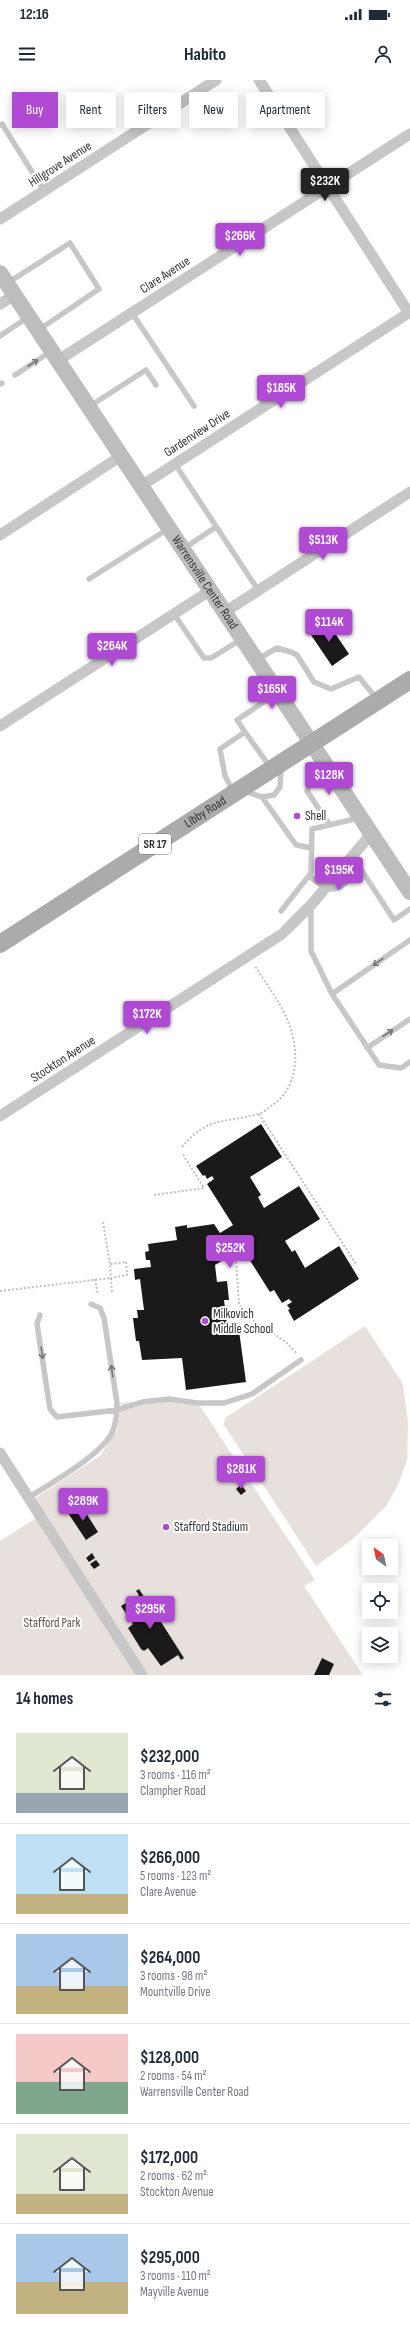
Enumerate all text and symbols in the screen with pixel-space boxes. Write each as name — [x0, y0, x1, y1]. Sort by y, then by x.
text: 12:16 — [20, 5, 49, 24]
icon: menu — [16, 43, 38, 65]
icon: person — [372, 43, 394, 65]
text: Habito — [184, 44, 226, 65]
chip: Buy — [12, 92, 58, 128]
chip: Rent — [66, 92, 116, 128]
chip: Filters — [124, 92, 181, 128]
chip: New — [189, 92, 238, 128]
chip: Apartment — [246, 92, 325, 128]
street label: Hillgrove Avenue — [26, 138, 94, 190]
pin: $232K — [297, 168, 353, 202]
text: $232K — [310, 173, 340, 189]
pin: $266K — [212, 223, 268, 257]
text: $266K — [225, 228, 256, 244]
street label: Clare Avenue — [137, 253, 193, 297]
one-way arrow — [27, 359, 38, 367]
pin: $185K — [253, 375, 309, 409]
text: $185K — [266, 380, 296, 396]
street label: Gardenview Drive — [161, 406, 233, 460]
pin: $513K — [295, 527, 351, 561]
street label: Warrensville Center Road — [168, 532, 242, 632]
text: $513K — [308, 532, 338, 548]
pin: $114K — [301, 609, 357, 643]
text: $114K — [314, 614, 344, 630]
pin: $264K — [84, 633, 140, 667]
text: $264K — [96, 638, 128, 654]
pin: $165K — [244, 676, 300, 710]
text: $165K — [257, 681, 287, 697]
pin: $128K — [301, 762, 357, 796]
text: $128K — [314, 767, 344, 783]
street label: Libby Road — [181, 793, 229, 831]
place label: Shell — [305, 808, 326, 824]
marker: Shell — [292, 811, 302, 821]
road number: SR 17 — [139, 834, 171, 854]
pin: $195K — [311, 857, 367, 891]
text: $195K — [324, 862, 354, 878]
one-way arrow — [373, 958, 384, 966]
pin: $172K — [119, 1001, 175, 1035]
text: $172K — [132, 1006, 162, 1022]
one-way arrow — [383, 1029, 394, 1038]
street label: Stockton Avenue — [28, 1032, 98, 1086]
pin: $252K — [202, 1235, 258, 1269]
text: $252K — [215, 1240, 245, 1256]
place label: Milkovich Middle School — [213, 1306, 273, 1337]
marker: Milkovich Middle School — [200, 1316, 210, 1326]
one-way arrow — [38, 1346, 46, 1359]
one-way arrow — [108, 1365, 116, 1378]
pin: $281K — [213, 1456, 269, 1490]
text: $281K — [226, 1461, 256, 1477]
pin: $289K — [55, 1488, 111, 1522]
text: $289K — [67, 1493, 99, 1509]
place label: Stafford Stadium — [174, 1519, 248, 1535]
marker: Stafford Stadium — [161, 1522, 171, 1532]
north arrow — [362, 1539, 398, 1575]
map controls — [362, 1539, 398, 1663]
button: locate — [362, 1583, 398, 1619]
pin: $295K — [122, 1596, 178, 1630]
text: $295K — [135, 1601, 165, 1617]
park label: Stafford Park — [23, 1615, 81, 1631]
button: layers — [362, 1627, 398, 1663]
icon: filters — [372, 1688, 394, 1710]
text: 14 homes — [16, 1689, 73, 1709]
text: $232,000 — [140, 1747, 199, 1767]
icon: home — [48, 1749, 96, 1797]
text: 3 rooms · 116 m² — [140, 1767, 211, 1783]
text: Clampher Road — [140, 1783, 206, 1799]
text: $266,000 — [140, 1848, 200, 1868]
icon: home — [48, 1850, 96, 1898]
text: 5 rooms · 123 m² — [140, 1868, 211, 1884]
text: Clare Avenue — [140, 1884, 196, 1900]
text: $264,000 — [140, 1948, 200, 1968]
icon: home — [48, 1950, 96, 1998]
text: 3 rooms · 98 m² — [140, 1968, 207, 1984]
text: Mountville Drive — [140, 1984, 210, 2000]
text: $128,000 — [140, 2048, 199, 2068]
icon: home — [48, 2050, 96, 2098]
text: 2 rooms · 54 m² — [140, 2068, 207, 2084]
text: Warrensville Center Road — [140, 2084, 249, 2100]
text: $172,000 — [140, 2148, 198, 2168]
icon: home — [48, 2150, 96, 2198]
text: 2 rooms · 62 m² — [140, 2168, 207, 2184]
text: Stockton Avenue — [140, 2184, 214, 2200]
text: $295,000 — [140, 2248, 200, 2268]
icon: home — [48, 2250, 96, 2298]
text: 3 rooms · 110 m² — [140, 2268, 211, 2284]
text: Mayville Avenue — [140, 2284, 209, 2300]

